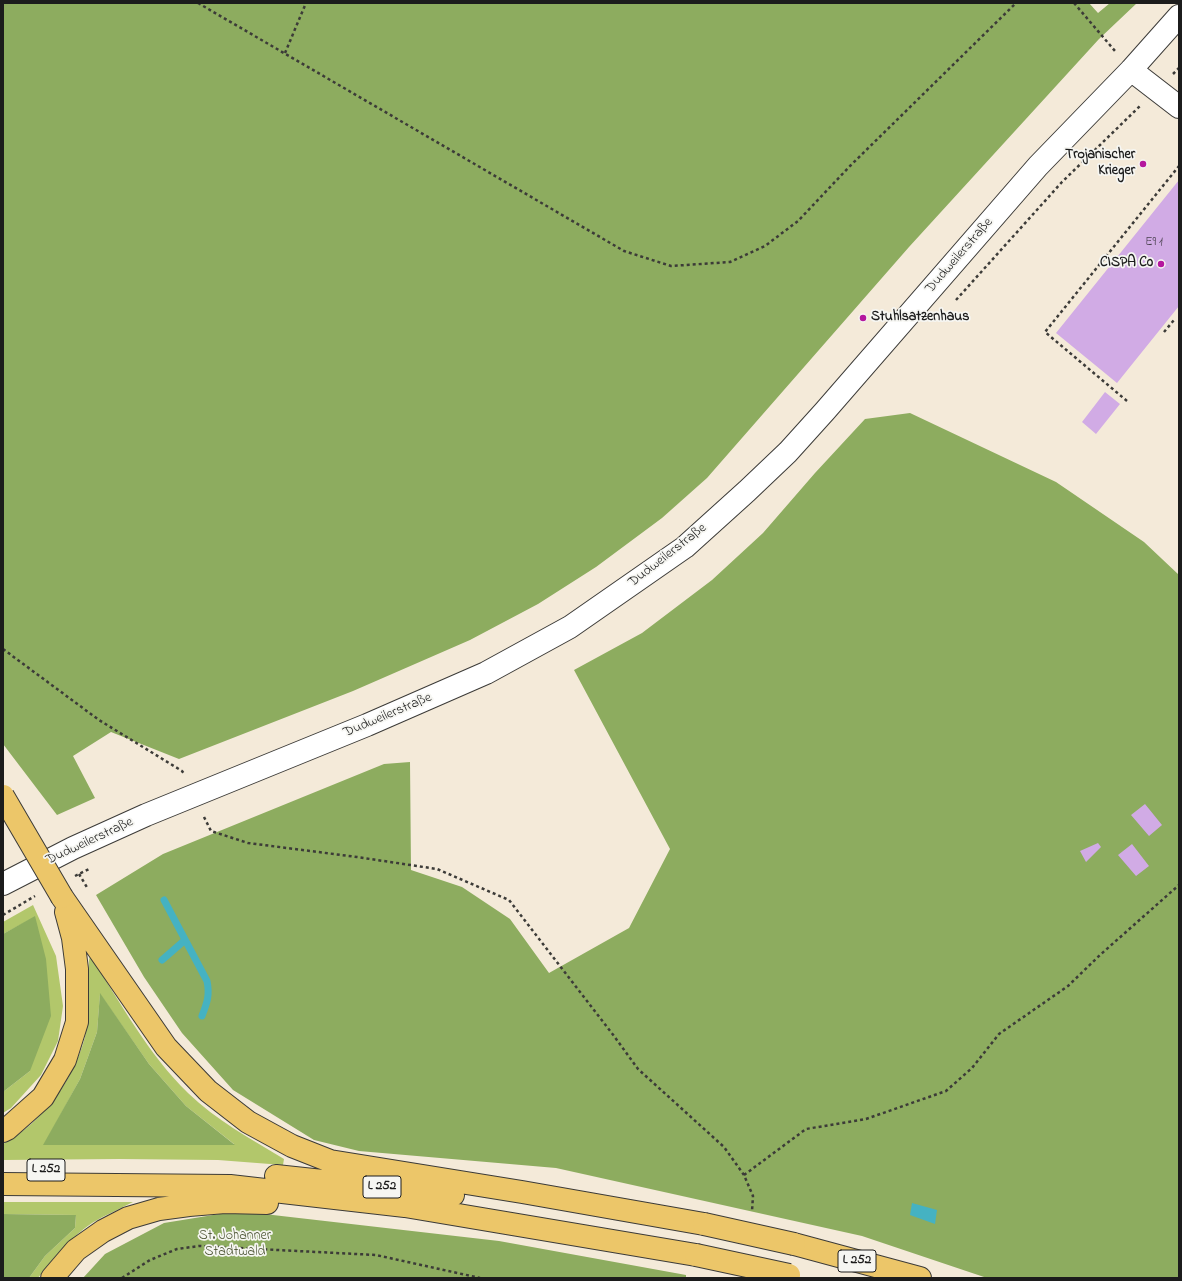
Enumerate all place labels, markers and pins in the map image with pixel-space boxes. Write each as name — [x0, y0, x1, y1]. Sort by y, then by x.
place label: Trojanischer Krieger — [1065, 148, 1135, 180]
marker: Trojanischer Krieger — [1138, 159, 1148, 169]
place label: CISPA C0 — [1100, 256, 1153, 272]
marker: CISPA C0 — [1156, 259, 1166, 269]
place label: Stuhlsatzenhaus — [871, 310, 969, 326]
marker: Stuhlsatzenhaus — [858, 313, 868, 323]

